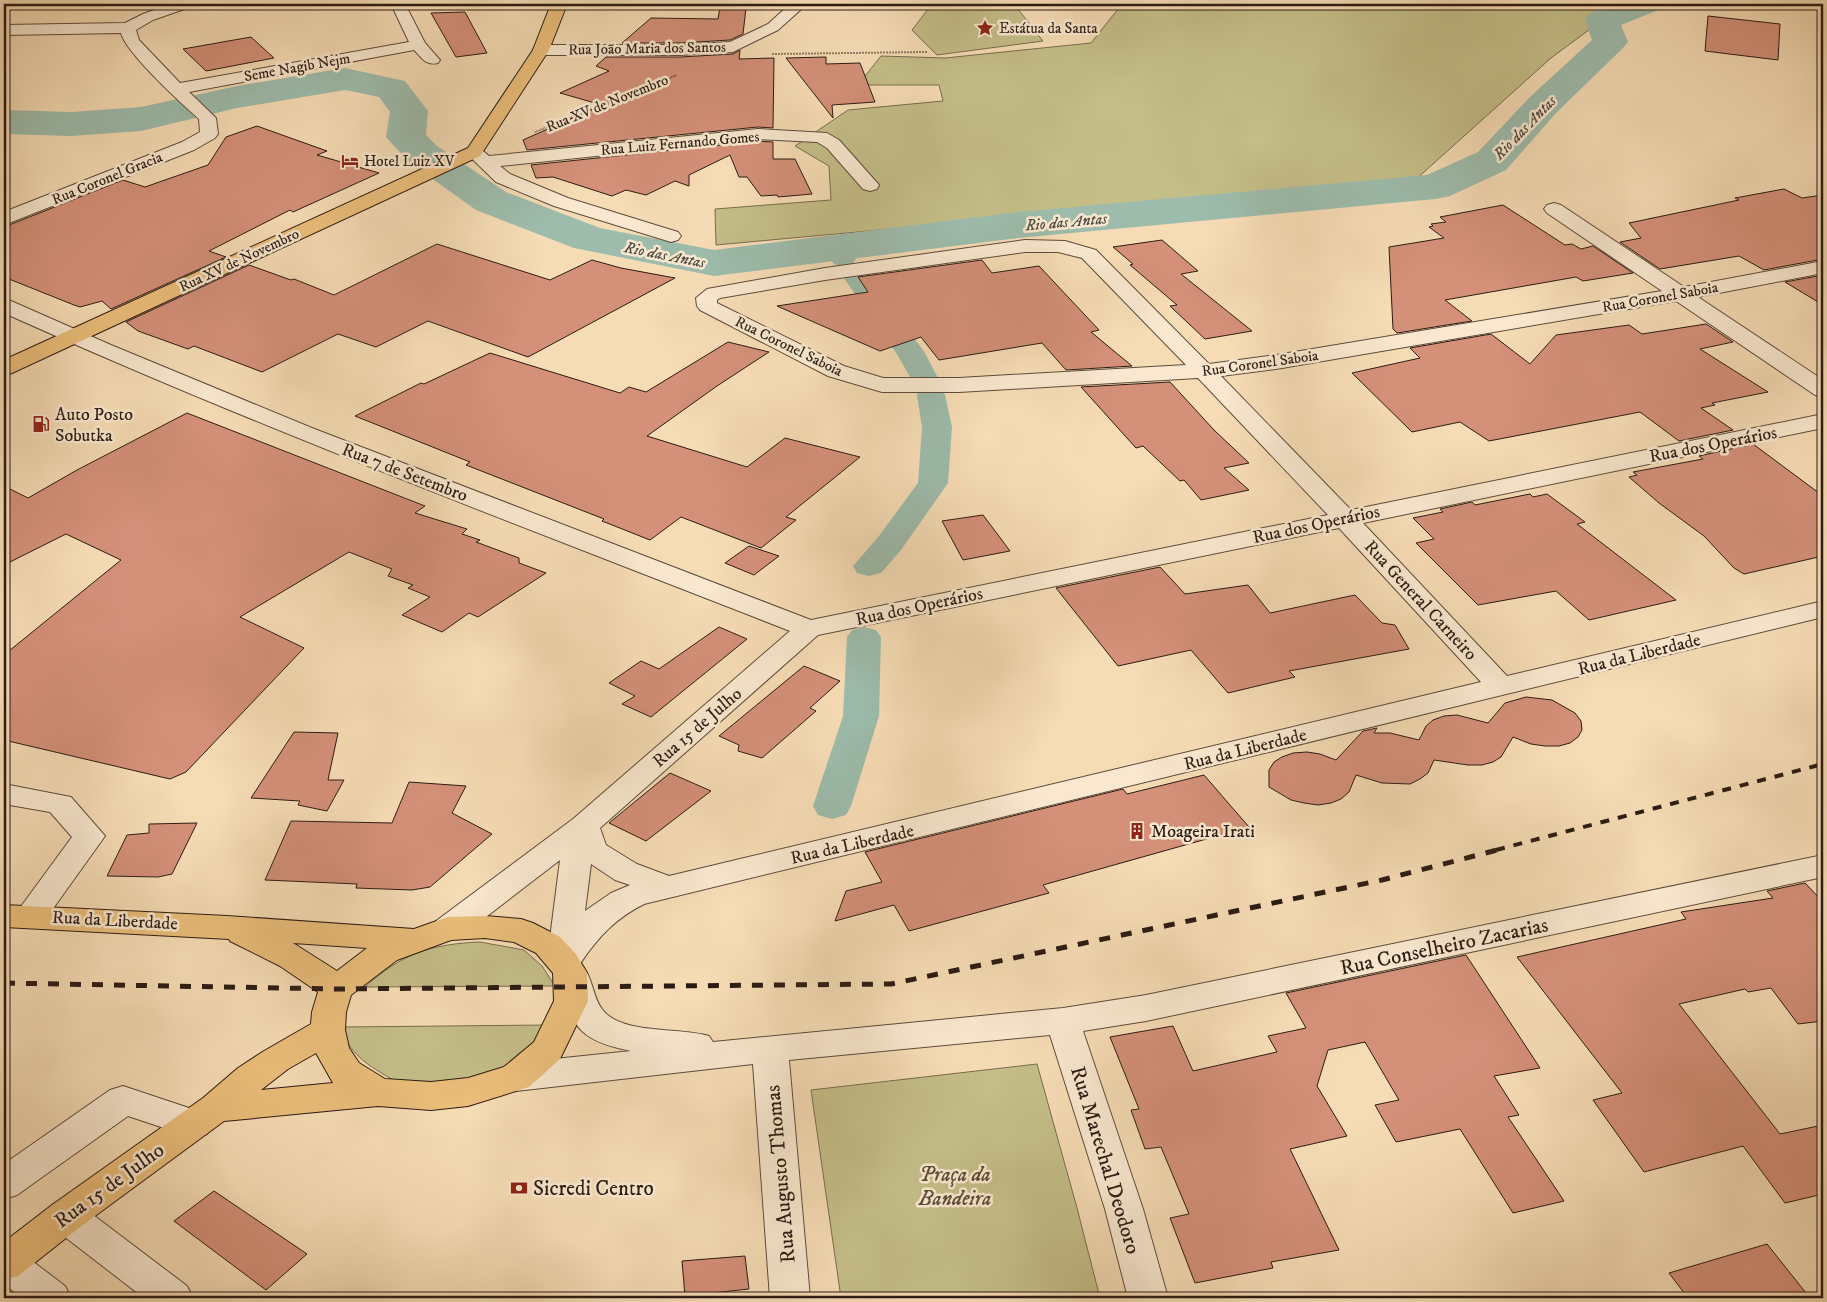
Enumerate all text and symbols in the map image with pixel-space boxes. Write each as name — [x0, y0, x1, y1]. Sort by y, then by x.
place icon: Estátua da Santa — [975, 18, 995, 38]
place label: Estátua da Santa — [999, 19, 1098, 38]
street label: Rua João Maria dos Santos — [568, 38, 726, 59]
street label: Seme Nagib Nejm — [242, 49, 352, 86]
street label: Rua XV de Novembro — [543, 70, 671, 137]
water label: Rio das Antas — [1488, 90, 1561, 165]
street label: Rua Luiz Fernando Gomes — [600, 127, 760, 160]
street label: Rua Coronel Gracia — [49, 147, 166, 209]
hotel icon: Hotel Luiz XV — [340, 151, 360, 171]
place label: Hotel Luiz XV — [364, 152, 455, 171]
water label: Rio das Antas — [1023, 208, 1109, 236]
street label: Rua XV de Novembro — [176, 224, 302, 297]
water label: Rio das Antas — [622, 237, 708, 273]
street label: Rua Coronel Saboia — [1601, 278, 1720, 317]
street label: Rua Coronel Saboia — [732, 312, 846, 381]
street label: Rua Coronel Saboia — [1201, 346, 1320, 381]
place label: Auto Posto Sobutka — [55, 404, 133, 447]
fuel station icon: Auto Posto Sobutka — [31, 414, 51, 434]
street label: Rua dos Operários — [1648, 422, 1779, 468]
street label: Rua 7 de Setembro — [339, 439, 471, 507]
street label: Rua dos Operários — [1251, 501, 1382, 549]
street label: Rua General Carneiro — [1359, 536, 1482, 665]
street label: Rua dos Operários — [854, 583, 985, 631]
street label: Rua da Liberdade — [1576, 629, 1703, 681]
street label: Rua 15 de Julho — [649, 683, 747, 772]
street label: Rua da Liberdade — [1182, 724, 1309, 776]
street label: Rua da Liberdade — [788, 820, 916, 870]
building icon: Moageira Irati — [1127, 821, 1147, 841]
place label: Moageira Irati — [1151, 821, 1255, 843]
street label: Rua da Liberdade — [52, 907, 178, 935]
street label: Rua Conselheiro Zacarias — [1338, 912, 1551, 982]
street label: Rua Marechal Deodoro — [1064, 1063, 1146, 1257]
street label: Rua Augusto Thomas — [760, 1084, 802, 1264]
street label: Rua 15 de Julho — [50, 1137, 170, 1234]
park label: Praça da Bandeira — [918, 1162, 991, 1212]
place label: Sicredi Centro — [533, 1176, 654, 1202]
bank icon: Sicredi Centro — [509, 1178, 529, 1198]

